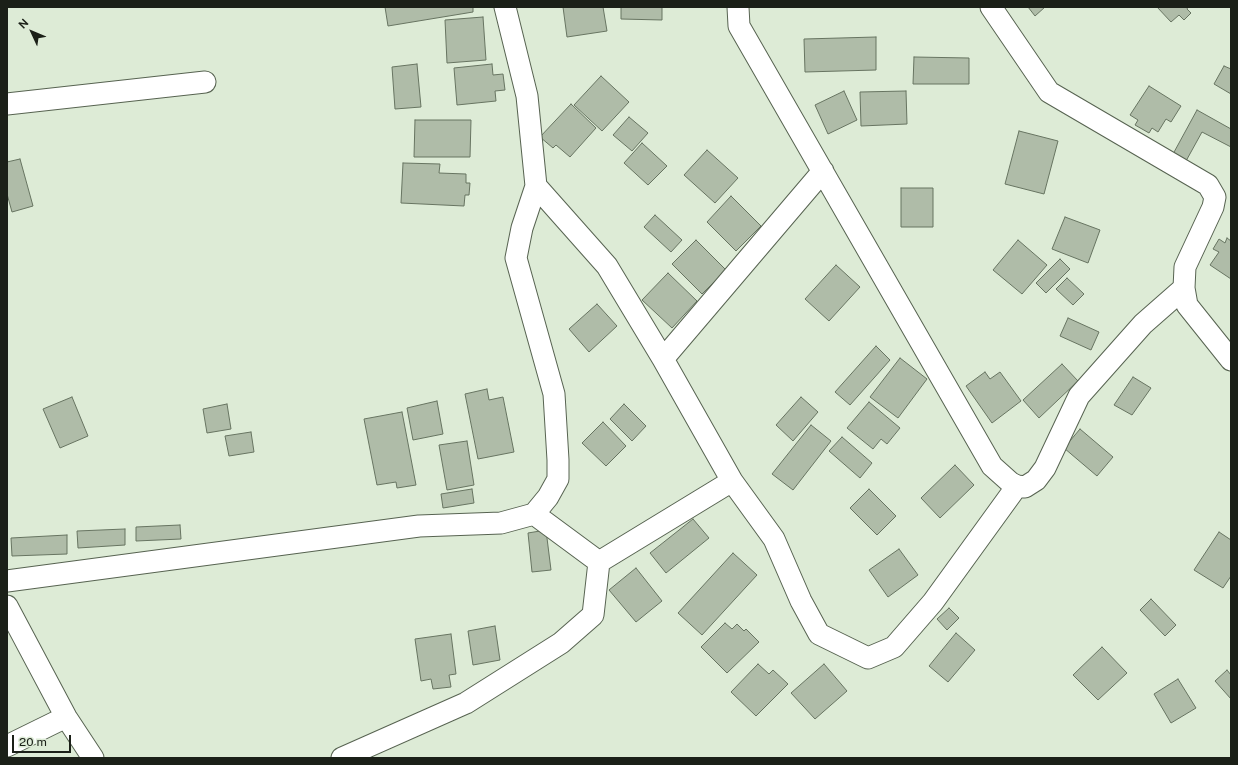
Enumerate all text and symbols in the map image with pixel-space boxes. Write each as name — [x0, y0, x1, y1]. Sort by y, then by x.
north arrow — [12, 12, 52, 52]
text: N — [16, 16, 31, 31]
scale bar — [14, 727, 73, 753]
text: 20 m — [19, 735, 47, 749]

